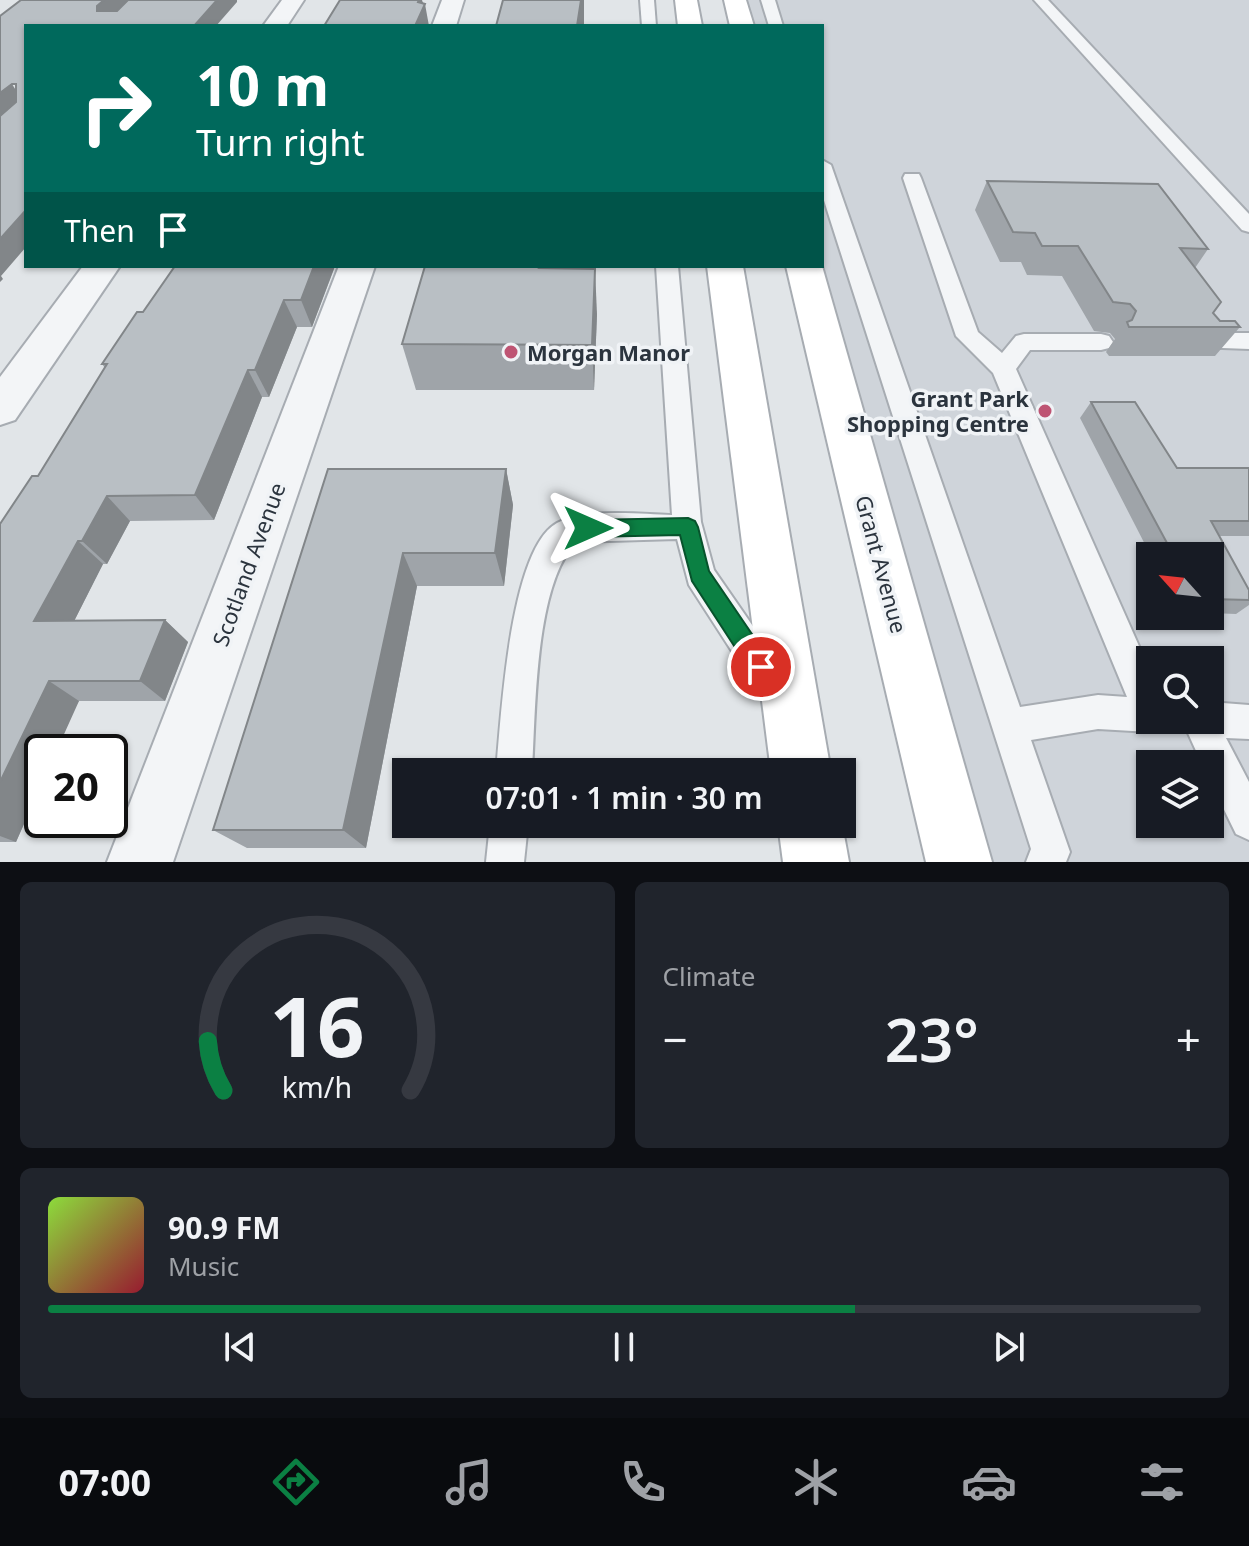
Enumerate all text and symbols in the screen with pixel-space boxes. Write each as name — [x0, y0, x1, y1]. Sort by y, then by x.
text: 10 m — [196, 46, 329, 122]
icon: right — [64, 56, 168, 160]
text: Turn right — [196, 118, 364, 167]
icon: arrive — [151, 208, 195, 252]
text: Then — [64, 210, 135, 251]
place label: Morgan Manor — [527, 337, 690, 367]
marker: Morgan Manor — [502, 343, 520, 361]
place label: Grant Park Shopping Centre — [847, 383, 1029, 438]
marker: Grant Park Shopping Centre — [1036, 402, 1054, 420]
street label: Scotland Avenue — [204, 478, 292, 650]
position arrow — [546, 486, 630, 570]
street label: Grant Avenue — [849, 492, 915, 636]
north arrow — [1136, 542, 1224, 630]
map controls — [1136, 542, 1224, 838]
pin — [727, 633, 795, 701]
icon: arrive — [739, 645, 783, 689]
button: search — [1136, 646, 1224, 734]
speed limit sign: 20 — [24, 734, 128, 838]
button: layers — [1136, 750, 1224, 838]
text: 07:01 · 1 min · 30 m — [486, 777, 763, 818]
text: Climate — [663, 958, 755, 994]
text: 16 — [270, 968, 365, 1081]
text: 23° — [885, 998, 979, 1080]
text: − — [663, 1009, 688, 1069]
text: + — [1176, 1009, 1201, 1069]
text: km/h — [282, 1067, 352, 1106]
text: 90.9 FM — [168, 1207, 280, 1248]
text: Music — [168, 1248, 239, 1284]
icon: previous — [218, 1325, 262, 1369]
icon: pause — [602, 1325, 646, 1369]
icon: next — [987, 1325, 1031, 1369]
icon: directions — [268, 1454, 324, 1510]
icon: music — [441, 1454, 497, 1510]
icon: phone — [615, 1454, 671, 1510]
icon: climate — [788, 1454, 844, 1510]
icon: car — [961, 1454, 1017, 1510]
icon: filters — [1134, 1454, 1190, 1510]
text: 07:00 — [59, 1458, 151, 1507]

